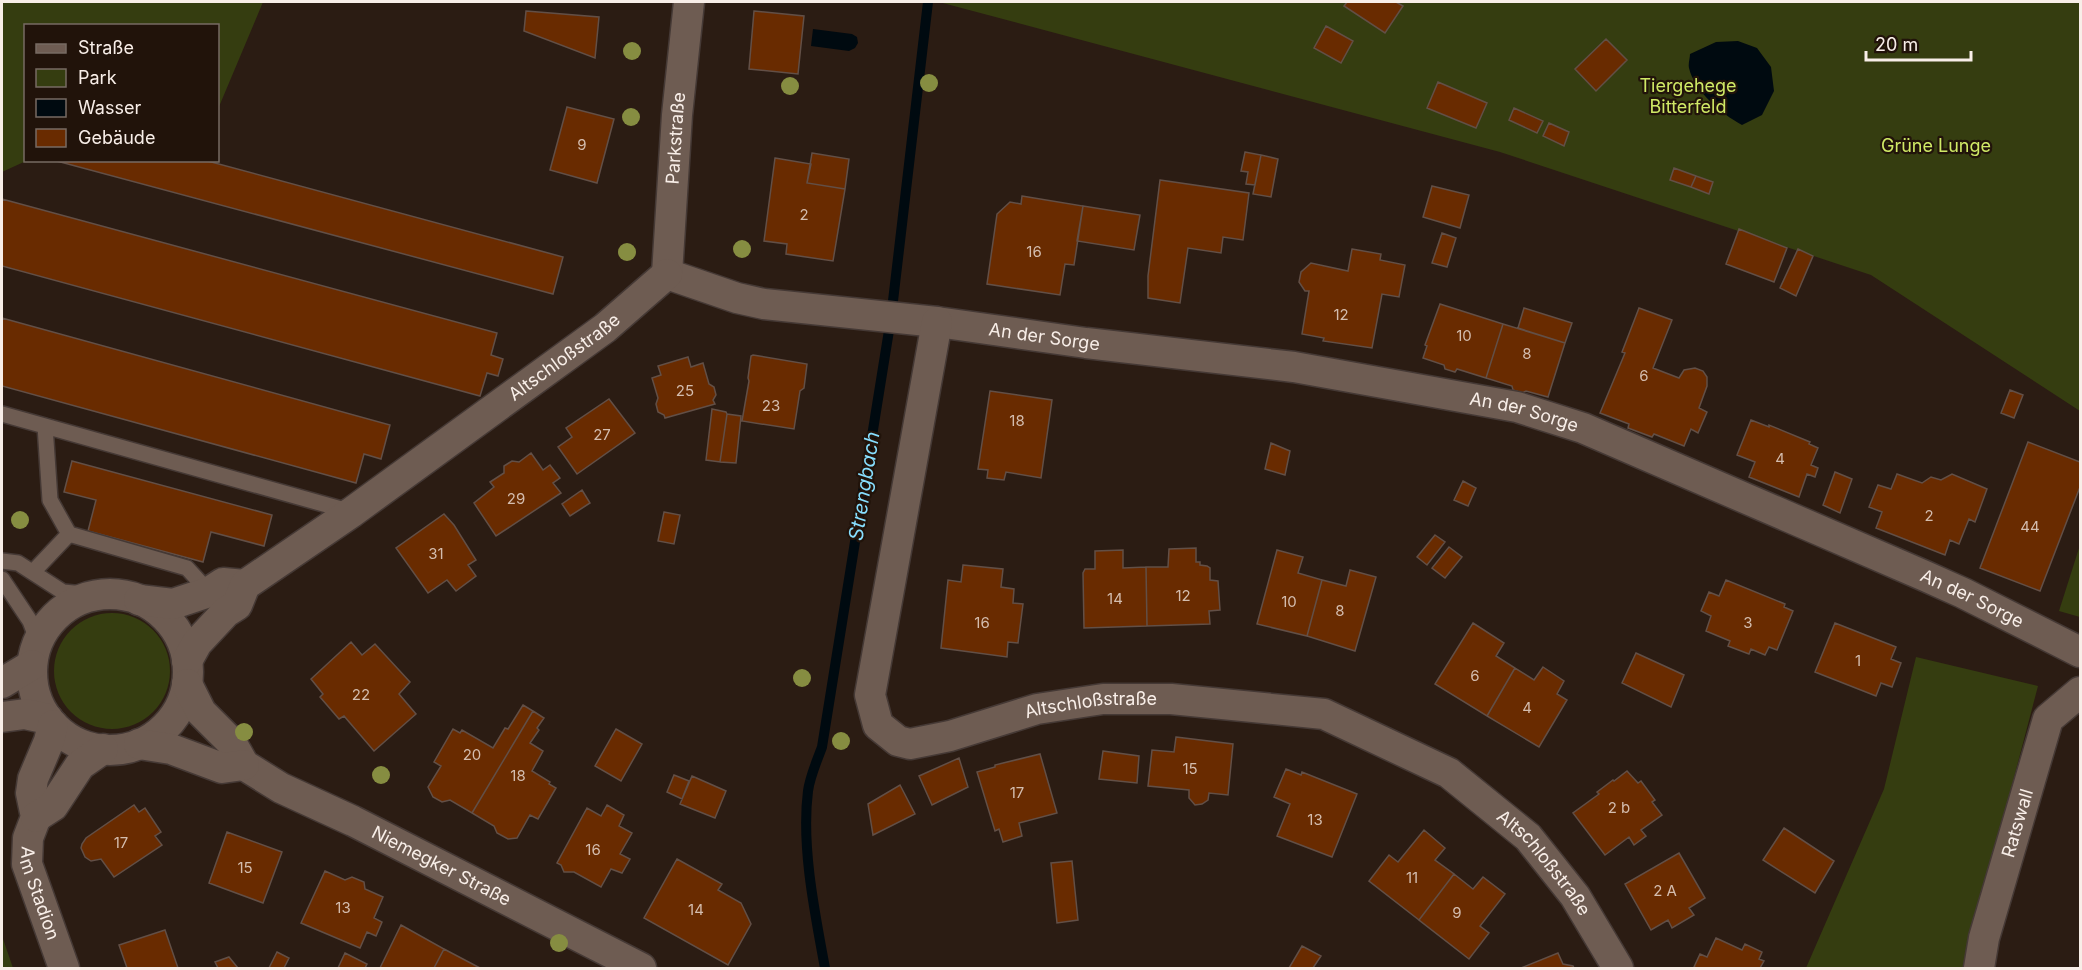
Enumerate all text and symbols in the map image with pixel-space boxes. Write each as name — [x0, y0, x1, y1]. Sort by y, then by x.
legend — [24, 24, 219, 162]
scale bar — [1866, 24, 1971, 62]
text: 20 m — [1875, 34, 1918, 55]
text: Straße — [78, 37, 134, 58]
text: Park — [78, 67, 117, 88]
park label: Tiergehege Bitterfeld — [1639, 75, 1737, 117]
street label: Parkstraße — [662, 91, 689, 185]
text: Wasser — [78, 97, 141, 118]
text: Gebäude — [78, 127, 155, 148]
house number: 9 — [577, 135, 587, 154]
park label: Grüne Lunge — [1881, 135, 1991, 156]
house number: 2 — [799, 205, 809, 224]
house number: 16 — [1026, 242, 1042, 261]
house number: 12 — [1333, 305, 1349, 324]
street label: Altschloßstraße — [504, 309, 624, 405]
street label: An der Sorge — [988, 318, 1101, 355]
house number: 10 — [1456, 326, 1472, 345]
house number: 8 — [1522, 344, 1532, 363]
house number: 6 — [1639, 366, 1649, 385]
house number: 25 — [676, 381, 694, 400]
street label: An der Sorge — [1468, 388, 1581, 436]
house number: 23 — [762, 396, 780, 415]
house number: 18 — [1009, 411, 1025, 430]
house number: 27 — [593, 425, 611, 444]
water label: Strengbach — [844, 430, 884, 542]
house number: 4 — [1775, 449, 1785, 468]
house number: 29 — [507, 489, 525, 508]
house number: 2 — [1924, 506, 1934, 525]
house number: 44 — [2020, 517, 2040, 536]
house number: 31 — [428, 544, 444, 563]
street label: An der Sorge — [1917, 564, 2027, 632]
house number: 12 — [1175, 586, 1191, 605]
house number: 14 — [1107, 589, 1123, 608]
house number: 10 — [1281, 592, 1297, 611]
house number: 8 — [1335, 601, 1345, 620]
house number: 16 — [974, 613, 990, 632]
house number: 3 — [1743, 613, 1753, 632]
house number: 1 — [1855, 651, 1861, 670]
house number: 6 — [1470, 666, 1480, 685]
house number: 22 — [352, 685, 370, 704]
street label: Altschloßstraße — [1022, 688, 1157, 722]
house number: 4 — [1522, 698, 1532, 717]
house number: 20 — [463, 745, 481, 764]
house number: 15 — [1182, 759, 1198, 778]
house number: 18 — [510, 766, 526, 785]
house number: 17 — [1010, 783, 1024, 802]
street label: Ratswall — [1997, 786, 2037, 860]
house number: 2 b — [1608, 798, 1630, 817]
street label: Altschloßstraße — [1493, 805, 1595, 919]
house number: 13 — [1307, 810, 1323, 829]
street label: Niemegker Straße — [368, 821, 515, 910]
house number: 17 — [114, 833, 128, 852]
house number: 16 — [585, 840, 601, 859]
street label: Am Stadion — [16, 846, 64, 943]
house number: 15 — [237, 858, 253, 877]
house number: 11 — [1406, 868, 1418, 887]
house number: 2 A — [1653, 881, 1677, 900]
house number: 13 — [335, 898, 351, 917]
house number: 14 — [688, 900, 704, 919]
house number: 9 — [1452, 903, 1462, 922]

